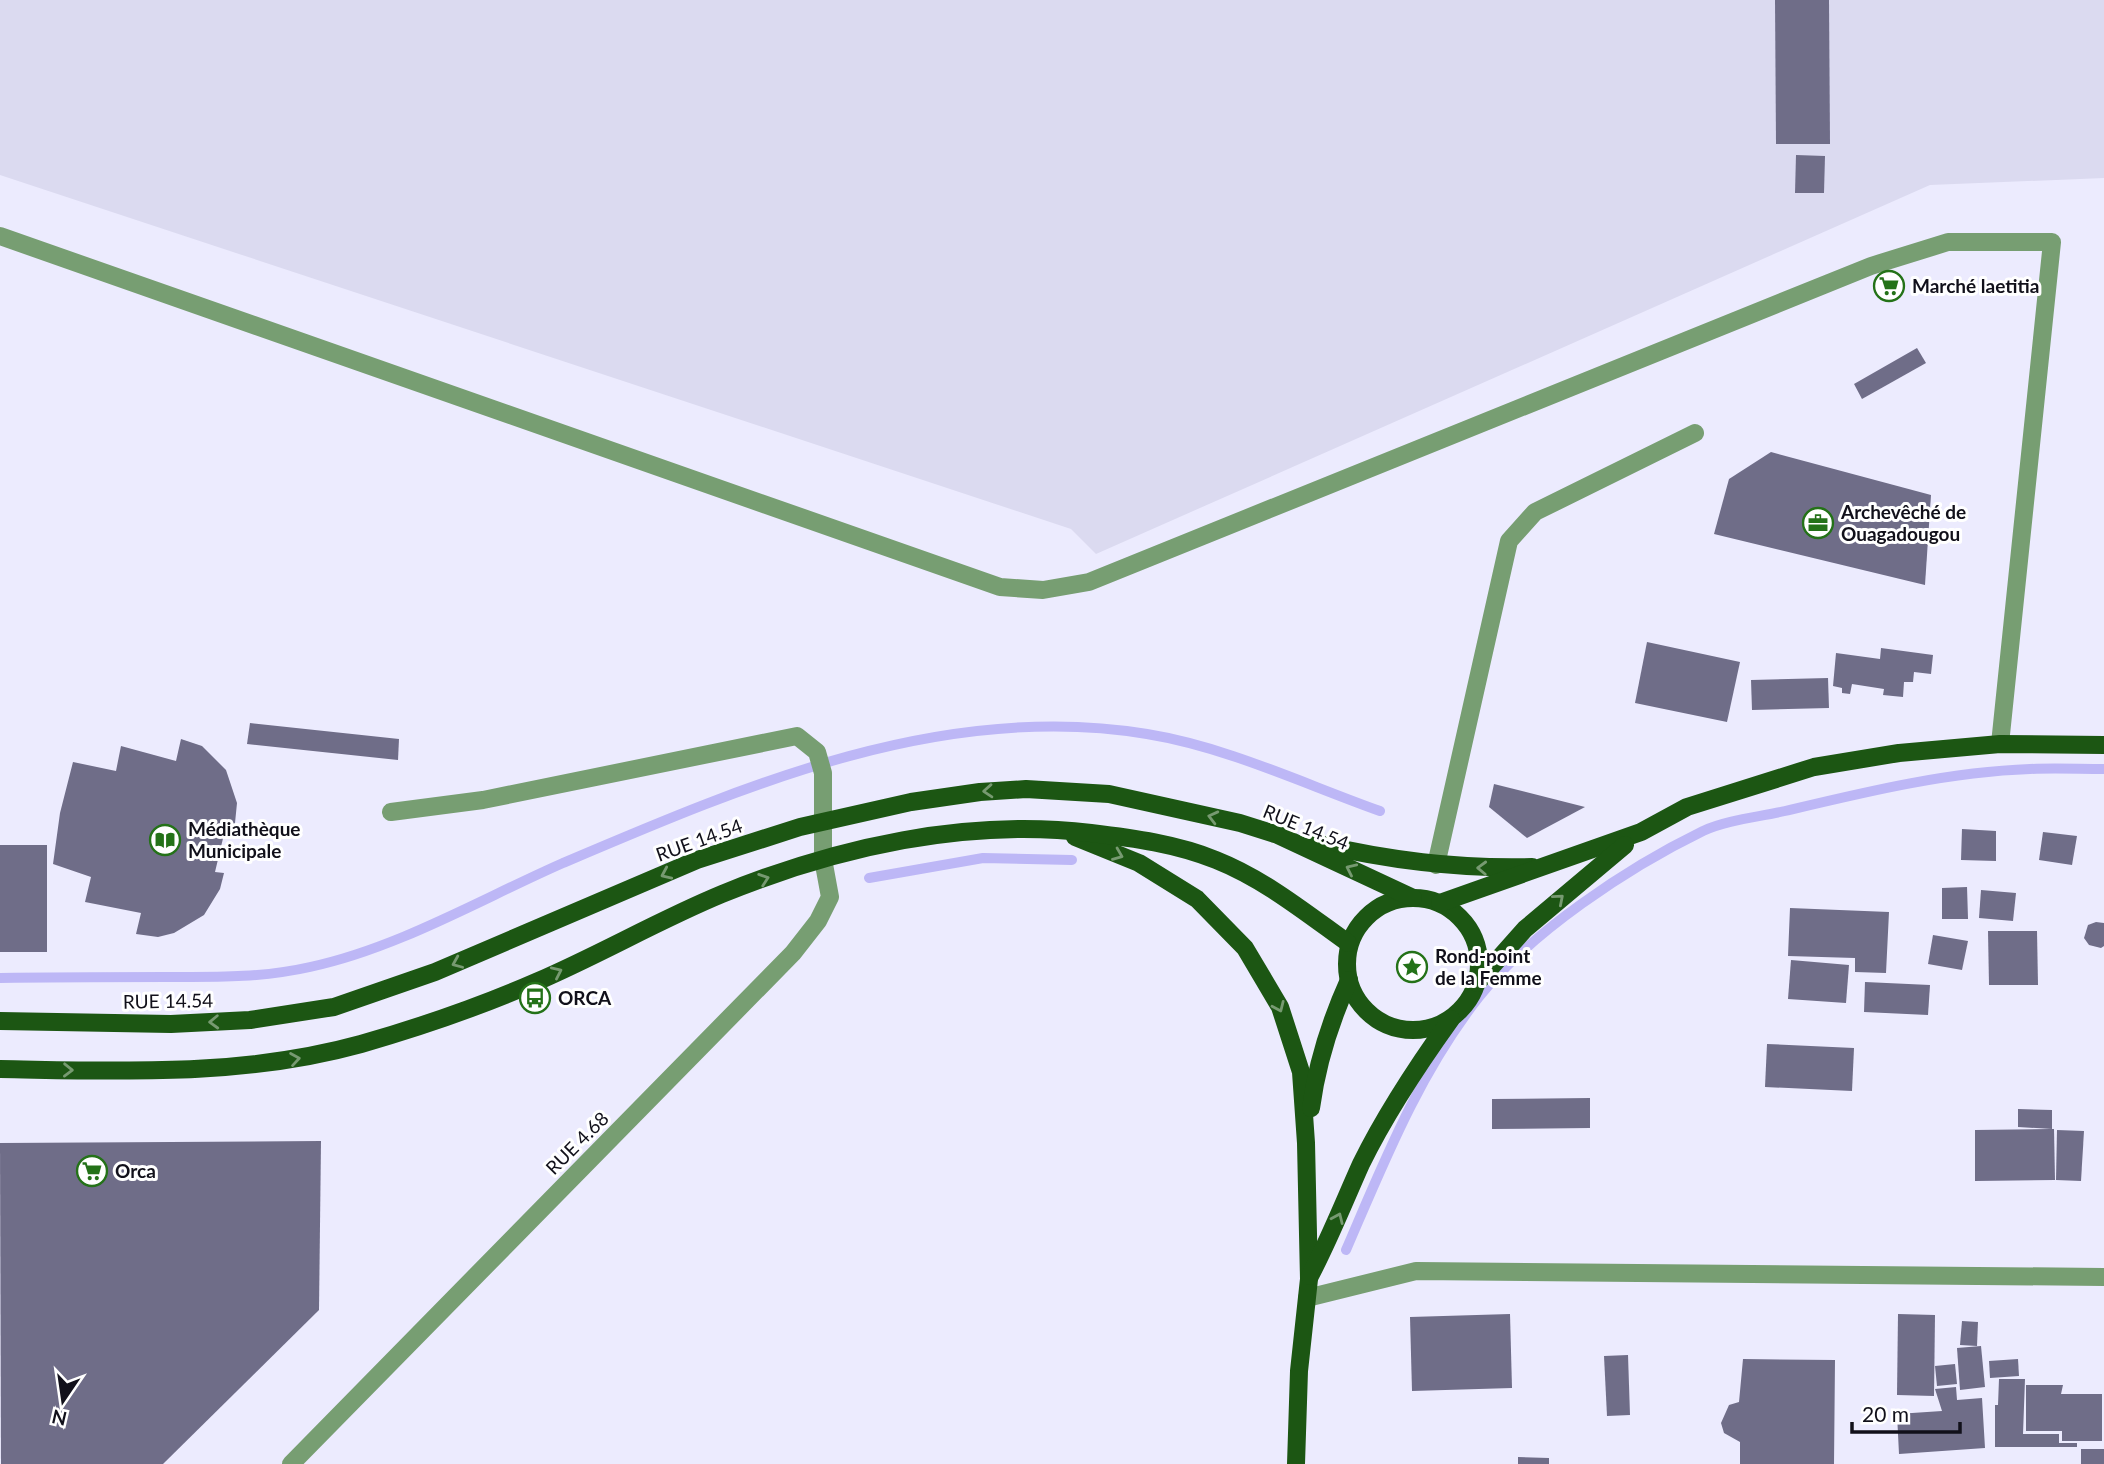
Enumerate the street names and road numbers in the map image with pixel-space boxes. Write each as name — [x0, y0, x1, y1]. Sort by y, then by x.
street label: RUE 14.54 — [1260, 799, 1352, 854]
street label: RUE 14.54 — [653, 813, 745, 866]
street label: RUE 14.54 — [123, 988, 213, 1013]
street label: RUE 4.68 — [541, 1107, 613, 1179]

